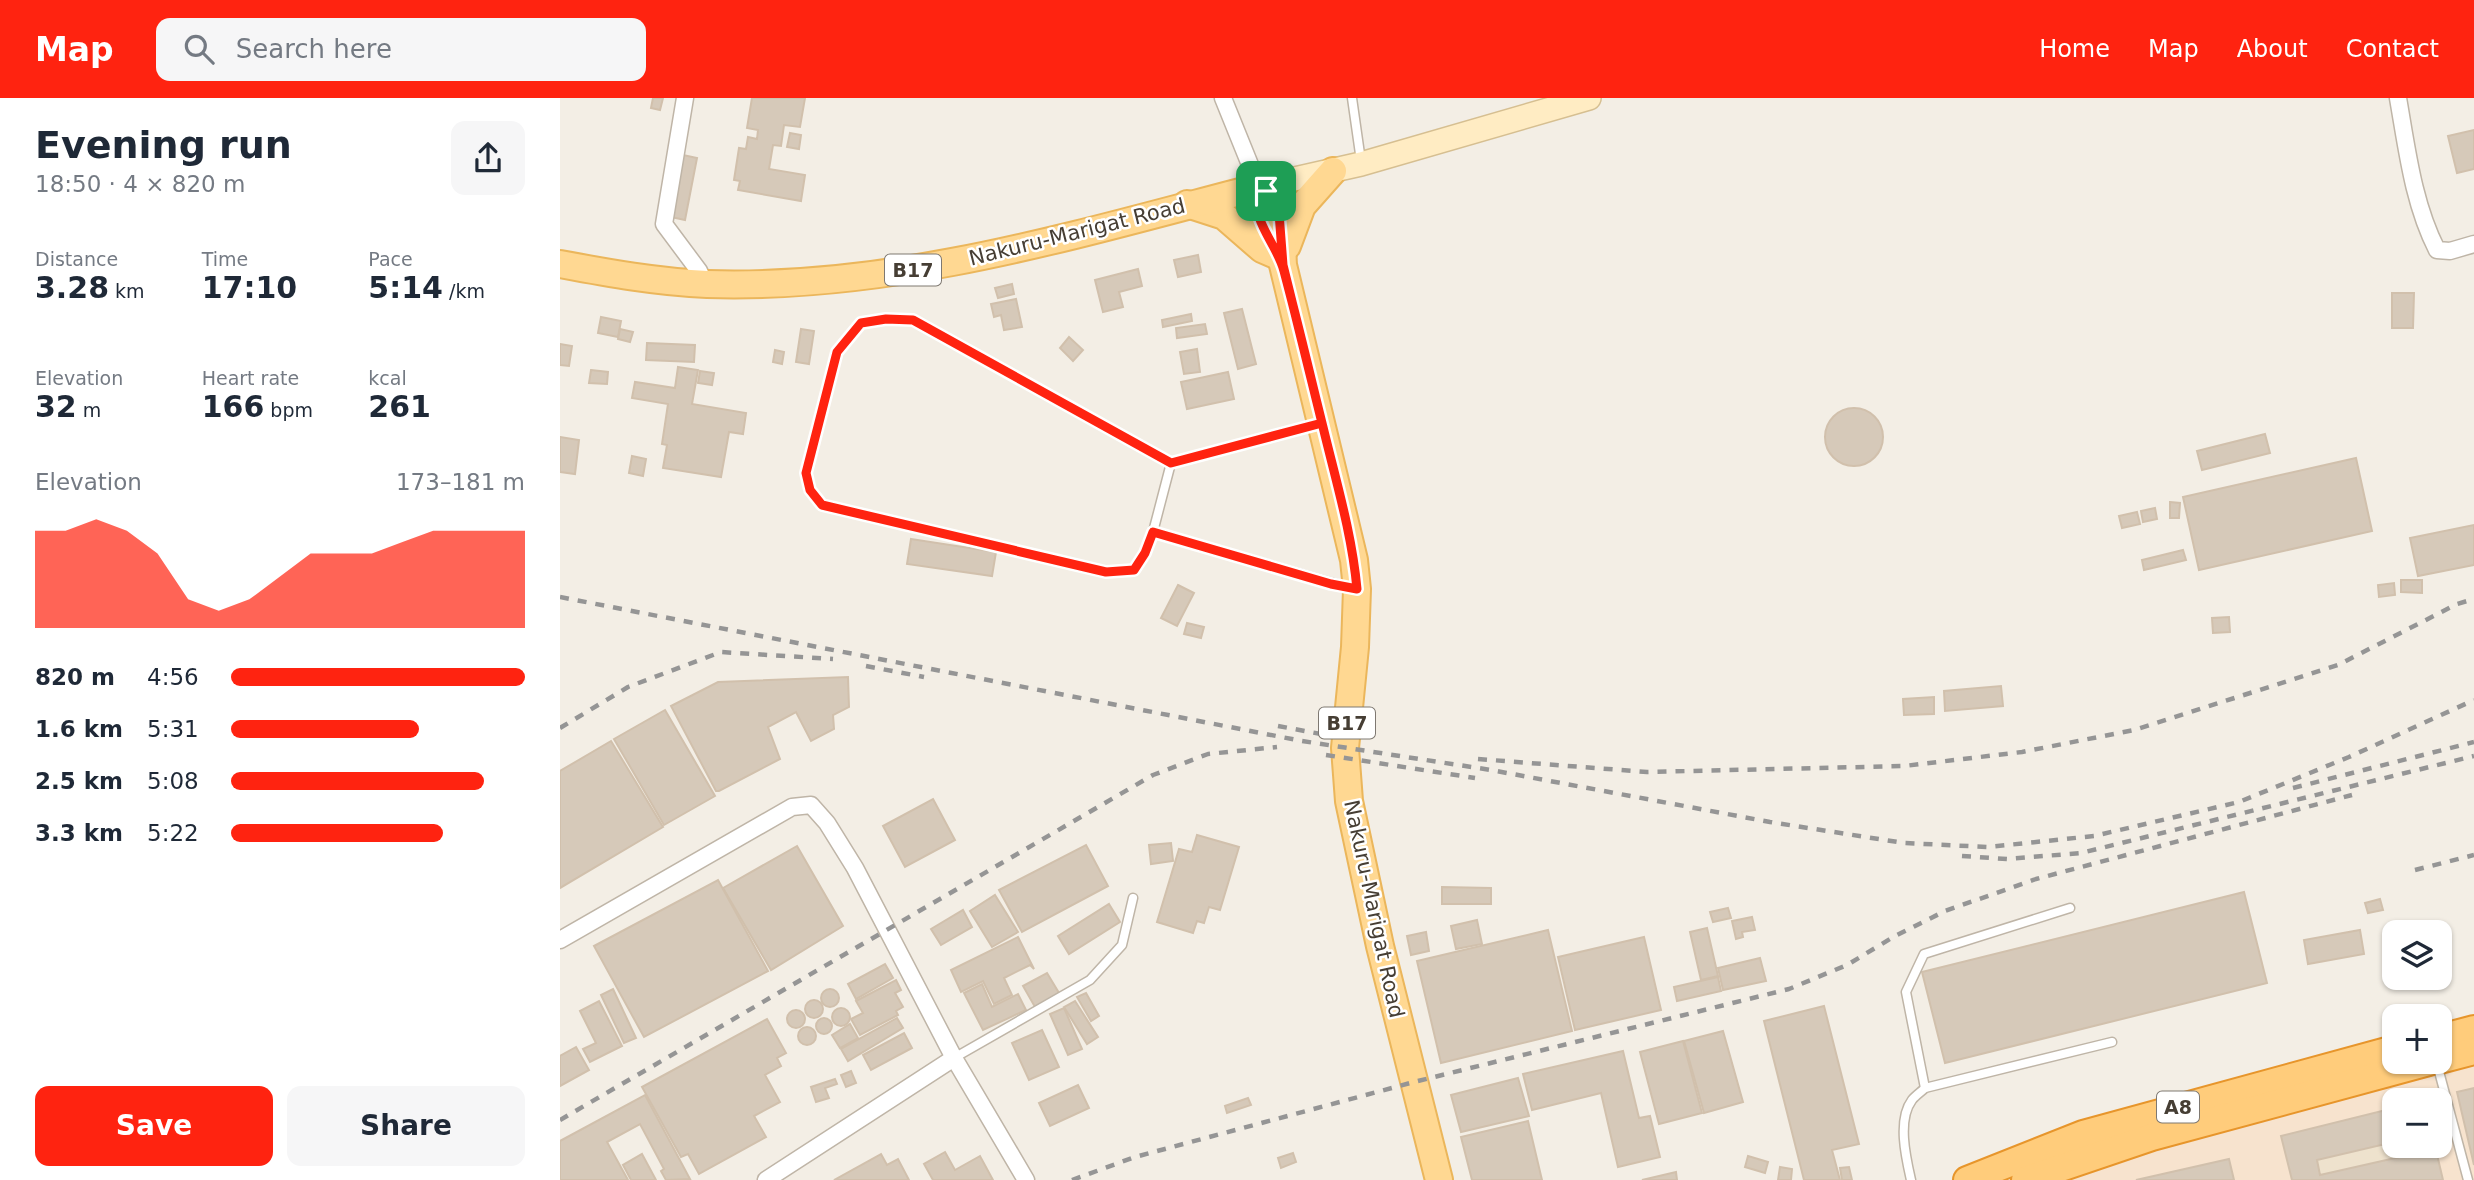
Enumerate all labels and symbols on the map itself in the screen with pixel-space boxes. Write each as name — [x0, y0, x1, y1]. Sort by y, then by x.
pin — [1236, 161, 1296, 221]
street label: Nakuru-Marigat Road — [966, 193, 1188, 271]
road number: B17 — [885, 254, 941, 286]
road number: B17 — [1319, 708, 1375, 738]
street label: Nakuru-Marigat Road — [1339, 798, 1409, 1020]
road number: A8 — [2157, 1091, 2199, 1122]

